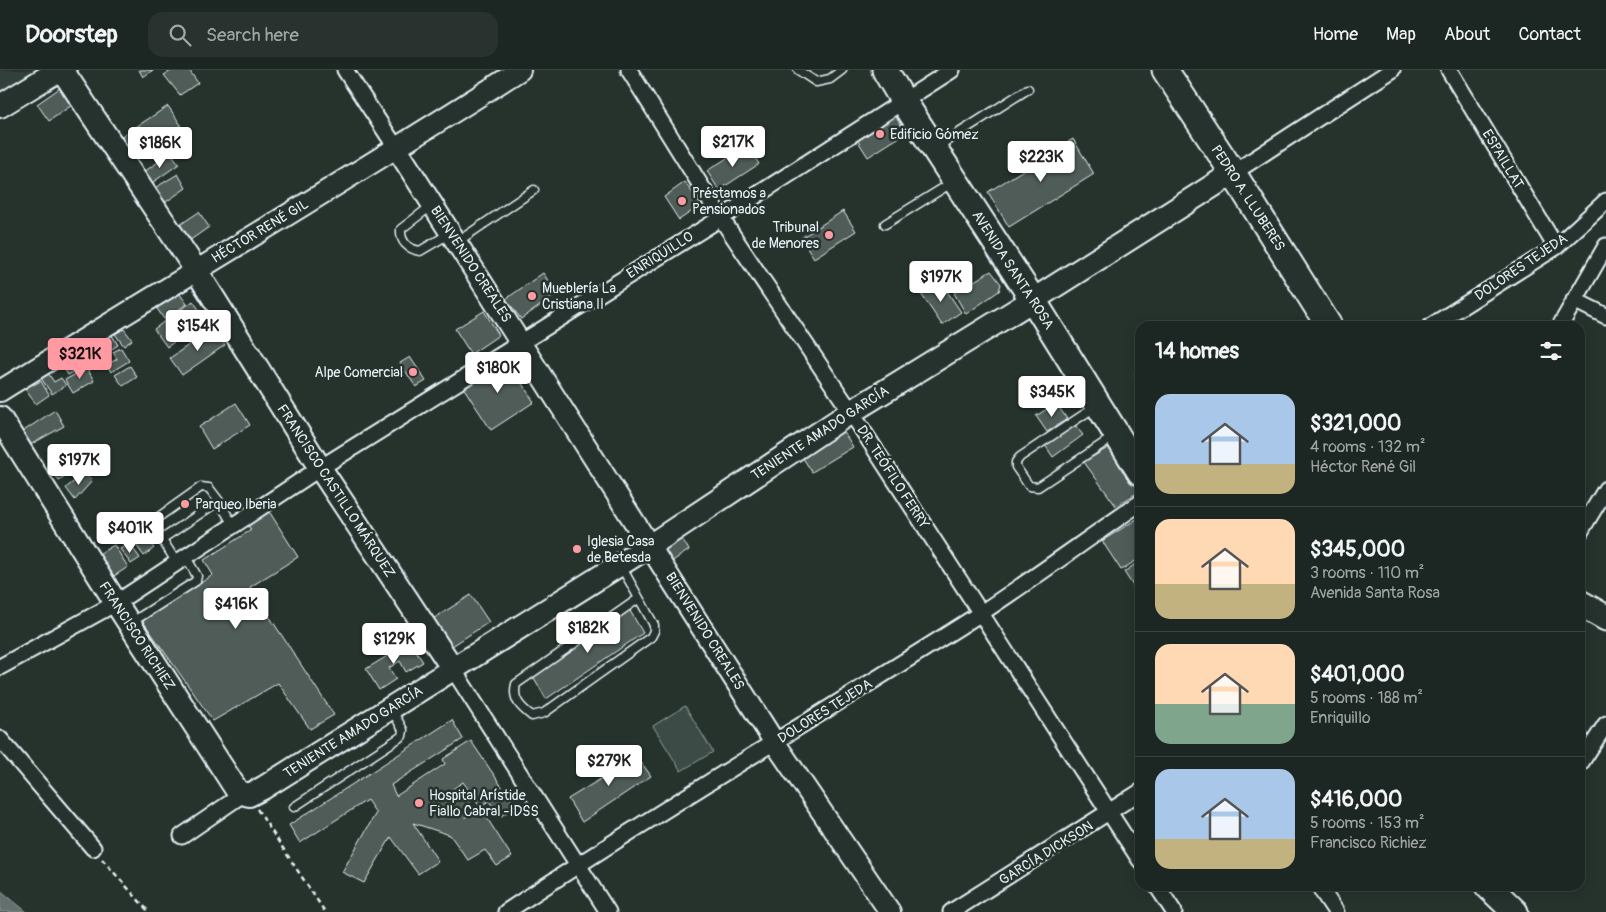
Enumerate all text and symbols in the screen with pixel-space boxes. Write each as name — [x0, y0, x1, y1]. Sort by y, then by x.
search box — [148, 12, 498, 57]
text: Doorstep — [25, 20, 118, 49]
icon: search — [166, 21, 194, 49]
text: Search here — [206, 23, 299, 47]
text: Home — [1313, 23, 1358, 46]
text: Map — [1386, 23, 1416, 46]
text: About — [1444, 23, 1490, 46]
text: Contact — [1518, 23, 1581, 46]
pin: $186K — [125, 126, 195, 169]
pin: $217K — [698, 126, 768, 168]
place label: Edificio Gómez — [890, 126, 979, 143]
street label: ESPAILLAT — [1479, 126, 1527, 192]
marker: Edificio Gómez — [874, 128, 886, 140]
text: $217K — [712, 132, 754, 152]
text: $186K — [139, 133, 181, 153]
pin: $223K — [1006, 140, 1076, 183]
street label: PEDRO A. LLUBERES — [1207, 142, 1289, 254]
text: $223K — [1019, 147, 1063, 167]
place label: Préstamos a Pensionados — [692, 185, 766, 218]
street label: HÉCTOR RENÉ GIL — [208, 194, 312, 267]
marker: Préstamos a Pensionados — [676, 195, 688, 207]
street label: BIENVENIDO CREALES — [427, 203, 515, 325]
street label: AVENIDA SANTA ROSA — [968, 208, 1058, 332]
place label: Tribunal de Menores — [752, 219, 820, 252]
street label: ENRIQUILLO — [623, 228, 697, 282]
marker: Tribunal de Menores — [823, 229, 835, 241]
street label: DOLORES TEJEDA — [1471, 230, 1571, 304]
pin: $197K — [906, 260, 976, 303]
text: $197K — [920, 267, 962, 287]
place label: Mueblería La Cristiana II — [542, 280, 616, 313]
marker: Mueblería La Cristiana II — [526, 290, 538, 302]
pin: $154K — [163, 310, 233, 352]
text: $154K — [177, 316, 219, 336]
icon: filters — [1537, 337, 1565, 365]
pin: $321K — [45, 338, 115, 380]
text: 14 homes — [1155, 338, 1239, 365]
text: $321K — [59, 344, 101, 364]
pin: $180K — [463, 352, 533, 394]
text: $180K — [476, 358, 520, 378]
place label: Alpe Comercial — [315, 364, 403, 381]
marker: Alpe Comercial — [407, 366, 419, 378]
pin: $345K — [1017, 376, 1087, 418]
street label: TENIENTE AMADO GARCÍA — [747, 381, 892, 484]
text: $345K — [1029, 382, 1075, 402]
street label: FRANCISCO CASTILLO MÁRQUEZ — [273, 401, 400, 581]
text: $321,000 — [1310, 410, 1401, 437]
icon: home — [1195, 414, 1255, 474]
street label: DR. TEÓFILO FERRY — [853, 422, 934, 532]
text: 4 rooms · 132 m² — [1310, 437, 1425, 457]
pin: $197K — [44, 444, 114, 486]
text: $197K — [58, 450, 100, 470]
text: Héctor René Gil — [1310, 457, 1416, 477]
place label: Parqueo Iberia — [195, 496, 276, 513]
marker: Parqueo Iberia — [179, 498, 191, 510]
pin: $401K — [95, 512, 165, 554]
text: $401K — [108, 518, 152, 538]
place label: Iglesia Casa de Betesda — [587, 533, 654, 566]
text: $345,000 — [1310, 536, 1405, 563]
icon: home — [1195, 539, 1255, 599]
marker: Iglesia Casa de Betesda — [571, 543, 583, 555]
text: 3 rooms · 110 m² — [1310, 563, 1424, 583]
street label: BIENVENIDO CREALES — [662, 569, 748, 693]
street label: FRANCISCO RICHIEZ — [96, 578, 179, 694]
text: Avenida Santa Rosa — [1310, 583, 1440, 603]
pin: $416K — [201, 588, 271, 630]
text: $416K — [214, 594, 258, 614]
pin: $182K — [553, 612, 623, 654]
text: $182K — [567, 618, 609, 638]
pin: $129K — [359, 622, 429, 665]
text: $129K — [373, 629, 415, 649]
text: $401,000 — [1310, 661, 1404, 688]
icon: home — [1195, 664, 1255, 724]
street label: DOLORES TEJEDA — [775, 675, 875, 747]
street label: TENIENTE AMADO GARCÍA — [280, 681, 426, 782]
text: 5 rooms · 188 m² — [1310, 688, 1423, 708]
text: Enriquillo — [1310, 708, 1371, 728]
pin: $279K — [574, 744, 644, 787]
text: $279K — [587, 751, 631, 771]
text: $416,000 — [1310, 786, 1402, 813]
place label: Hospital Arístide Fiallo Cabral -IDSS — [429, 787, 539, 820]
icon: home — [1195, 789, 1255, 849]
marker: Hospital Arístide Fiallo Cabral -IDSS — [413, 797, 425, 809]
text: 5 rooms · 153 m² — [1310, 813, 1425, 833]
street label: GARCÍA DICKSON — [995, 816, 1096, 889]
text: Francisco Richiez — [1310, 833, 1427, 853]

